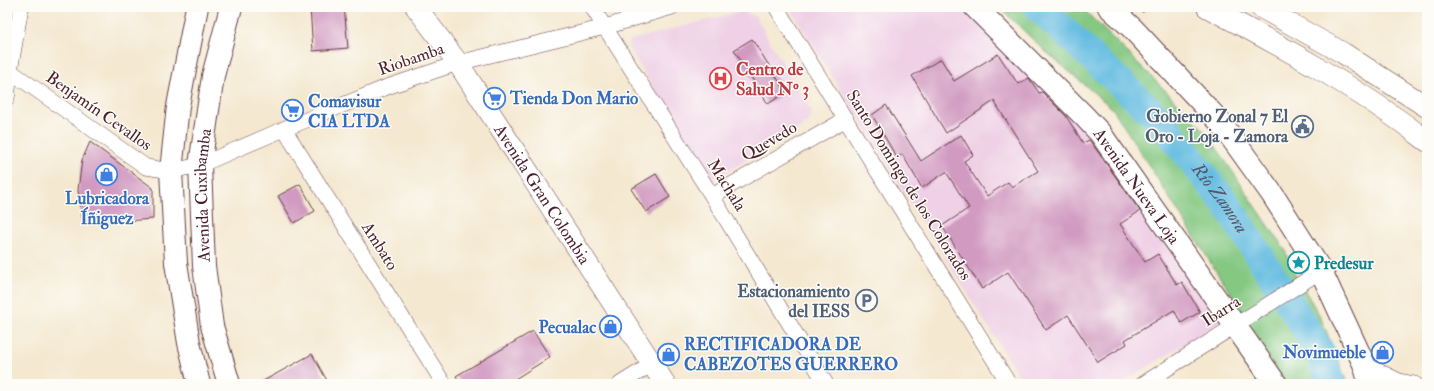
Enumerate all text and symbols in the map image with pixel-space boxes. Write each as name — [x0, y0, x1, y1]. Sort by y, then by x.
street label: Riobamba — [375, 38, 448, 80]
place label: Centro de Salud Nº 3 — [736, 59, 809, 100]
hospital icon: Centro de Salud Nº 3 — [707, 66, 733, 92]
street label: Benjamín Cevallos — [42, 67, 156, 155]
supermarket icon: Tienda Don Mario — [481, 85, 507, 111]
street label: Santo Domingo de los Colorados — [842, 86, 976, 284]
place label: Tienda Don Mario — [509, 88, 638, 109]
place label: Comavisur CIA LTDA — [308, 91, 390, 132]
supermarket icon: Comavisur CIA LTDA — [279, 98, 305, 124]
place label: Gobierno Zonal 7 El Oro - Loja - Zamora — [1145, 106, 1289, 148]
public building icon: Gobierno Zonal 7 El Oro - Loja - Zamora — [1290, 113, 1316, 139]
street label: Quevedo — [737, 117, 801, 165]
street label: Avenida Gran Colombia — [489, 119, 596, 269]
street label: Avenida Nueva Loja — [1089, 123, 1186, 249]
street label: Avenida Cuxibamba — [189, 126, 216, 263]
street label: Machala — [703, 155, 752, 216]
water label: Río Zamora — [1186, 158, 1254, 238]
shop icon: Lubricadora Íñiguez — [94, 161, 120, 187]
place label: Lubricadora Íñiguez — [65, 188, 150, 230]
street label: Ambato — [357, 217, 403, 274]
place icon: Predesur — [1286, 250, 1312, 276]
place label: Predesur — [1314, 253, 1374, 274]
place label: Estacionamiento del IESS — [737, 281, 850, 322]
parking icon: Estacionamiento del IESS — [853, 288, 879, 314]
street label: Ibarra — [1198, 290, 1245, 331]
shop icon: Pecualac — [598, 314, 624, 340]
place label: Pecualac — [539, 317, 596, 338]
place label: RECTIFICADORA DE CABEZOTES GUERRERO — [684, 334, 898, 375]
shop icon: Novimueble — [1369, 339, 1395, 365]
shop icon: RECTIFICADORA DE CABEZOTES GUERRERO — [656, 341, 682, 367]
place label: Novimueble — [1282, 342, 1367, 363]

